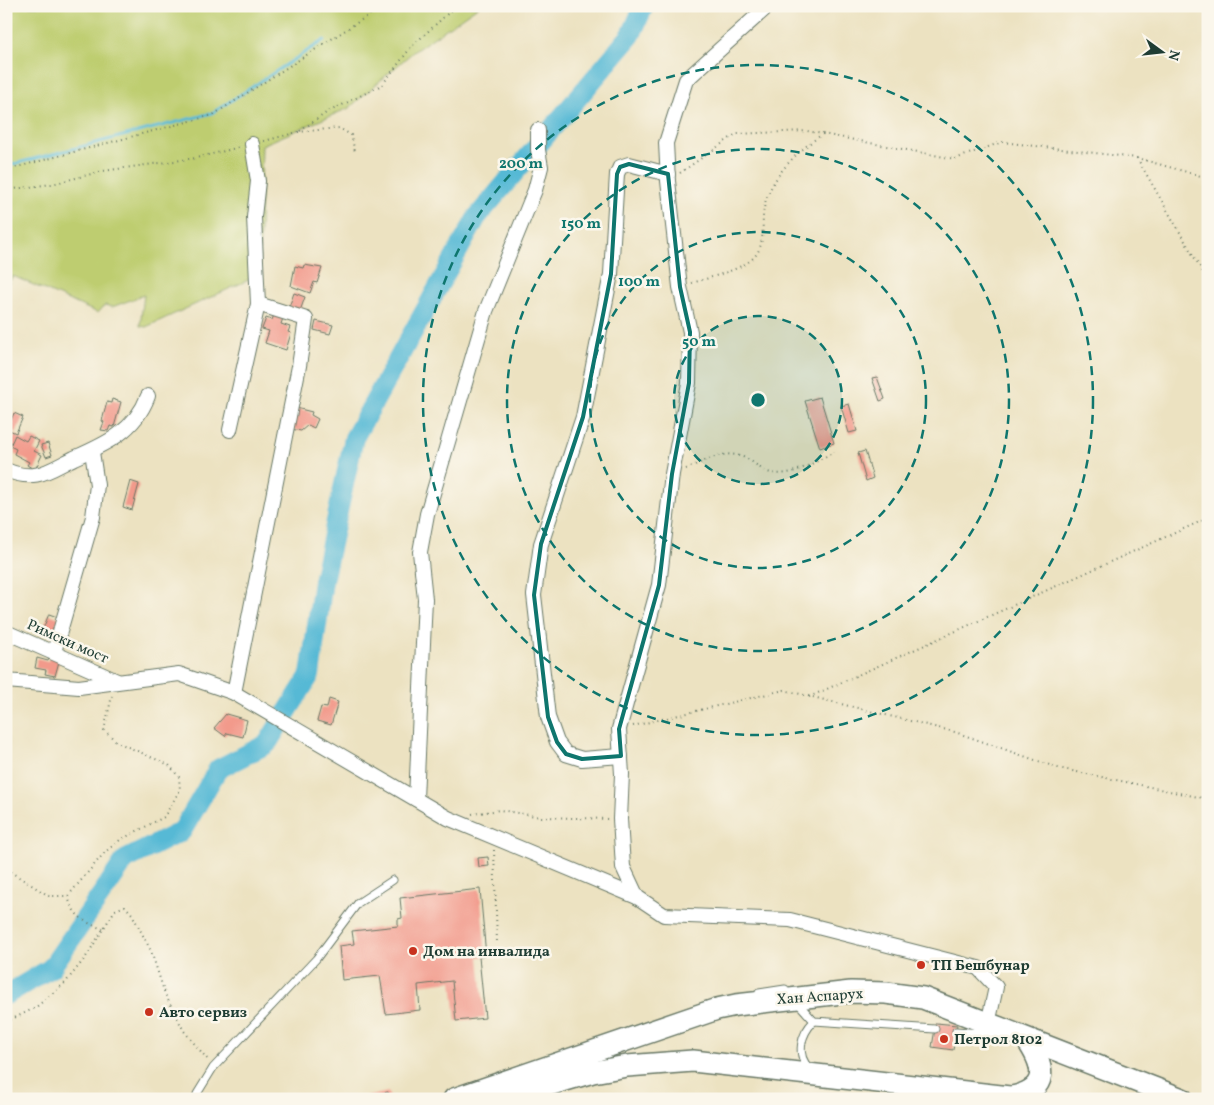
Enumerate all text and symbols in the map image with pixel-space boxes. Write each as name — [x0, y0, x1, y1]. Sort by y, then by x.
north arrow — [1136, 28, 1186, 78]
text: N — [1163, 48, 1184, 62]
text: 200 m — [499, 154, 543, 175]
text: 150 m — [561, 214, 601, 235]
text: 100 m — [618, 272, 661, 293]
text: 50 m — [682, 332, 716, 353]
centre of rings — [749, 391, 767, 409]
street label: Римски мост — [23, 615, 112, 670]
place label: Дом на инвалида — [423, 942, 550, 963]
marker: Дом на инвалида — [407, 945, 419, 957]
place label: ТП Бешбунар — [931, 956, 1030, 977]
marker: ТП Бешбунар — [915, 959, 927, 971]
street label: Хан Аспарух — [776, 984, 864, 1011]
place label: Авто сервиз — [159, 1003, 247, 1024]
marker: Авто сервиз — [143, 1006, 155, 1018]
place label: Петрол 8102 — [954, 1030, 1043, 1051]
marker: Петрол 8102 — [938, 1033, 950, 1045]

